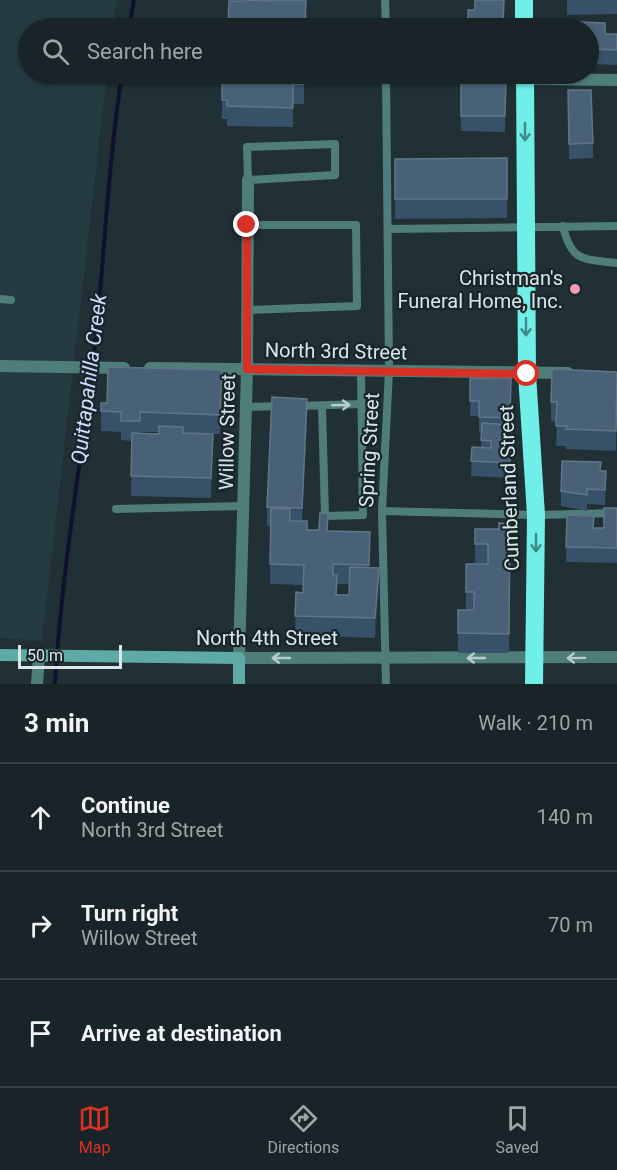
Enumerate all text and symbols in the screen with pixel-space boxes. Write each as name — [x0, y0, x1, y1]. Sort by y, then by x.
search box — [18, 18, 599, 84]
icon: search — [39, 35, 72, 68]
text: Search here — [87, 39, 203, 64]
one-way arrow — [519, 121, 531, 141]
route end — [233, 211, 259, 237]
place label: Christman's Funeral Home, Inc. — [397, 266, 563, 313]
marker: Christman's Funeral Home, Inc. — [568, 282, 582, 296]
water label: Quittapahilla Creek — [67, 292, 111, 465]
one-way arrow — [521, 316, 532, 336]
street label: North 3rd Street — [265, 338, 407, 364]
route start — [513, 360, 539, 386]
street label: Willow Street — [214, 374, 240, 490]
street label: Spring Street — [354, 392, 384, 508]
one-way arrow — [331, 399, 351, 411]
street label: Cumberland Street — [494, 405, 524, 571]
one-way arrow — [530, 532, 542, 552]
street label: North 4th Street — [196, 626, 338, 650]
scale bar — [18, 642, 122, 670]
text: 50 m — [27, 646, 63, 665]
one-way arrow — [272, 652, 292, 664]
one-way arrow — [467, 652, 487, 664]
one-way arrow — [566, 652, 586, 663]
text: 3 min — [24, 708, 89, 738]
text: Walk · 210 m — [478, 711, 593, 735]
text: Continue — [81, 793, 170, 818]
icon: ahead — [24, 801, 57, 834]
text: 140 m — [537, 805, 593, 829]
text: North 3rd Street — [81, 818, 223, 842]
text: Turn right — [81, 901, 178, 926]
icon: right — [24, 909, 57, 942]
text: 70 m — [548, 913, 593, 937]
text: Willow Street — [81, 926, 198, 950]
icon: arrive — [24, 1017, 57, 1050]
text: Arrive at destination — [81, 1021, 282, 1046]
tab: Map — [78, 1102, 111, 1157]
tab: Directions — [267, 1102, 339, 1157]
tab: Saved — [496, 1102, 539, 1157]

